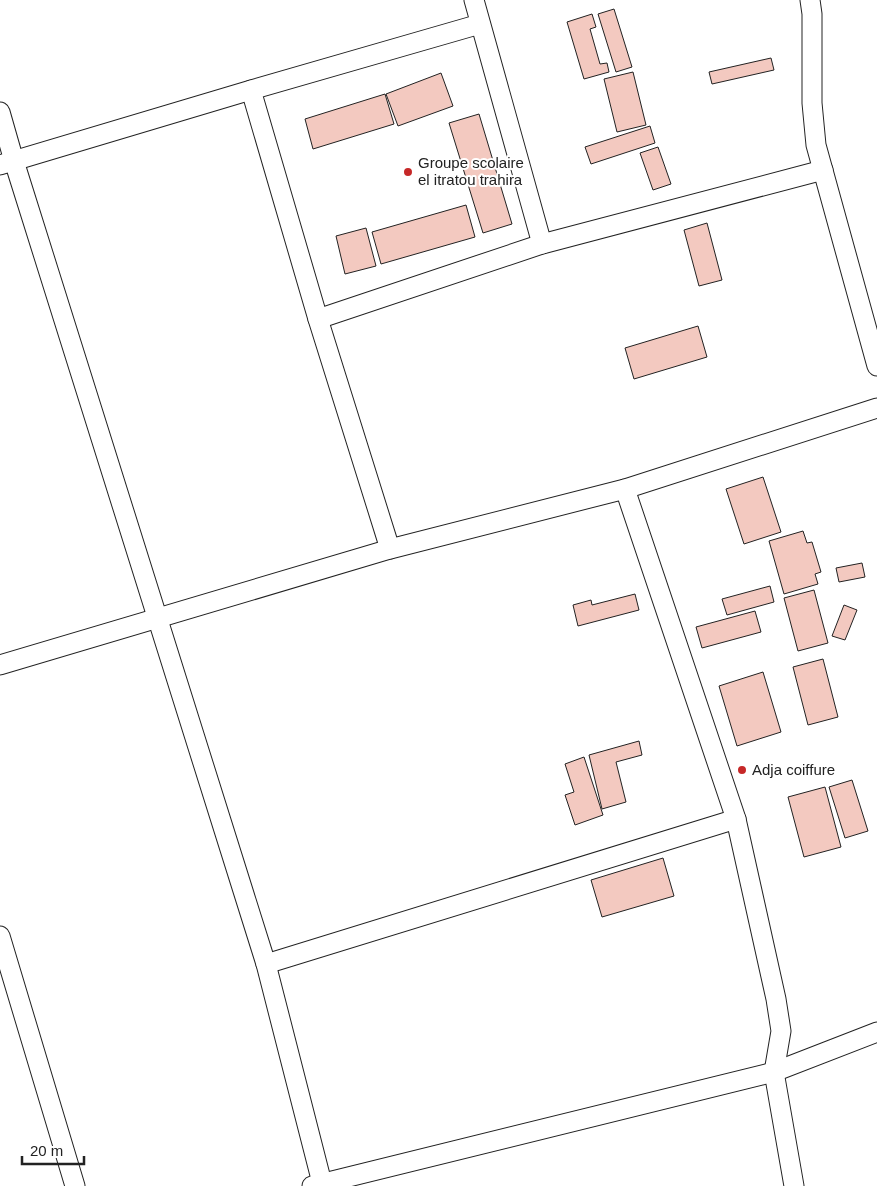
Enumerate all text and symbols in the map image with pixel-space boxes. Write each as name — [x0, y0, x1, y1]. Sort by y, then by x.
place label: Groupe scolaire el itratou trahira — [418, 154, 524, 188]
marker: Groupe scolaire el itratou trahira — [402, 166, 414, 178]
place label: Adja coiffure — [752, 761, 835, 778]
marker: Adja coiffure — [736, 764, 748, 776]
scale bar — [22, 1134, 85, 1166]
text: 20 m — [30, 1142, 63, 1159]

